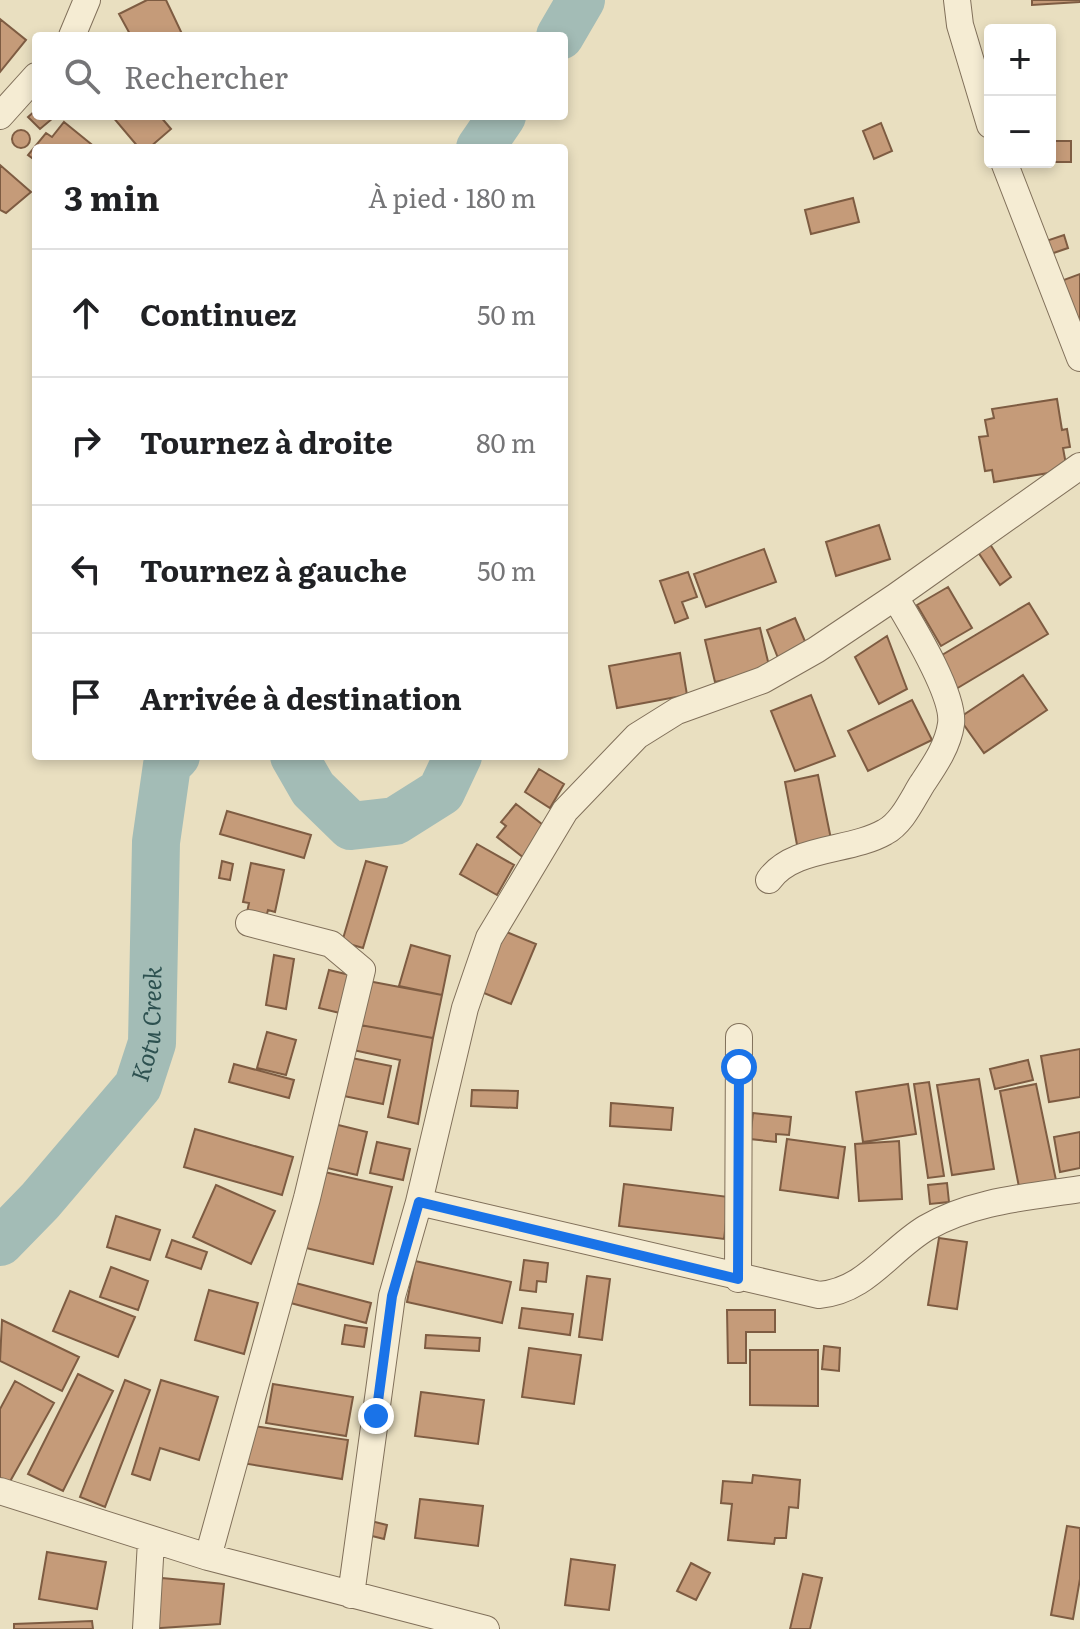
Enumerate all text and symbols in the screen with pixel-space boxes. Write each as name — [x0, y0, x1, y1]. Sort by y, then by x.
map controls — [984, 24, 1056, 168]
button: + — [984, 24, 1056, 96]
search box — [32, 32, 568, 120]
icon: search — [60, 54, 104, 98]
text: Rechercher — [124, 54, 288, 98]
button: − — [984, 96, 1056, 168]
text: 3 min — [64, 171, 160, 221]
text: À pied · 180 m — [368, 177, 536, 216]
icon: ahead — [64, 291, 108, 335]
text: Continuez — [140, 291, 297, 335]
text: 50 m — [477, 294, 536, 333]
icon: right — [64, 419, 108, 463]
text: Tournez à droite — [140, 419, 393, 463]
text: 80 m — [476, 422, 536, 461]
icon: left — [64, 547, 108, 591]
text: Tournez à gauche — [140, 547, 407, 591]
text: 50 m — [477, 550, 536, 589]
icon: arrive — [64, 675, 108, 719]
text: Arrivée à destination — [140, 675, 462, 719]
water label: Kotu Creek — [121, 965, 169, 1086]
route start — [721, 1049, 757, 1085]
route end — [358, 1398, 394, 1434]

